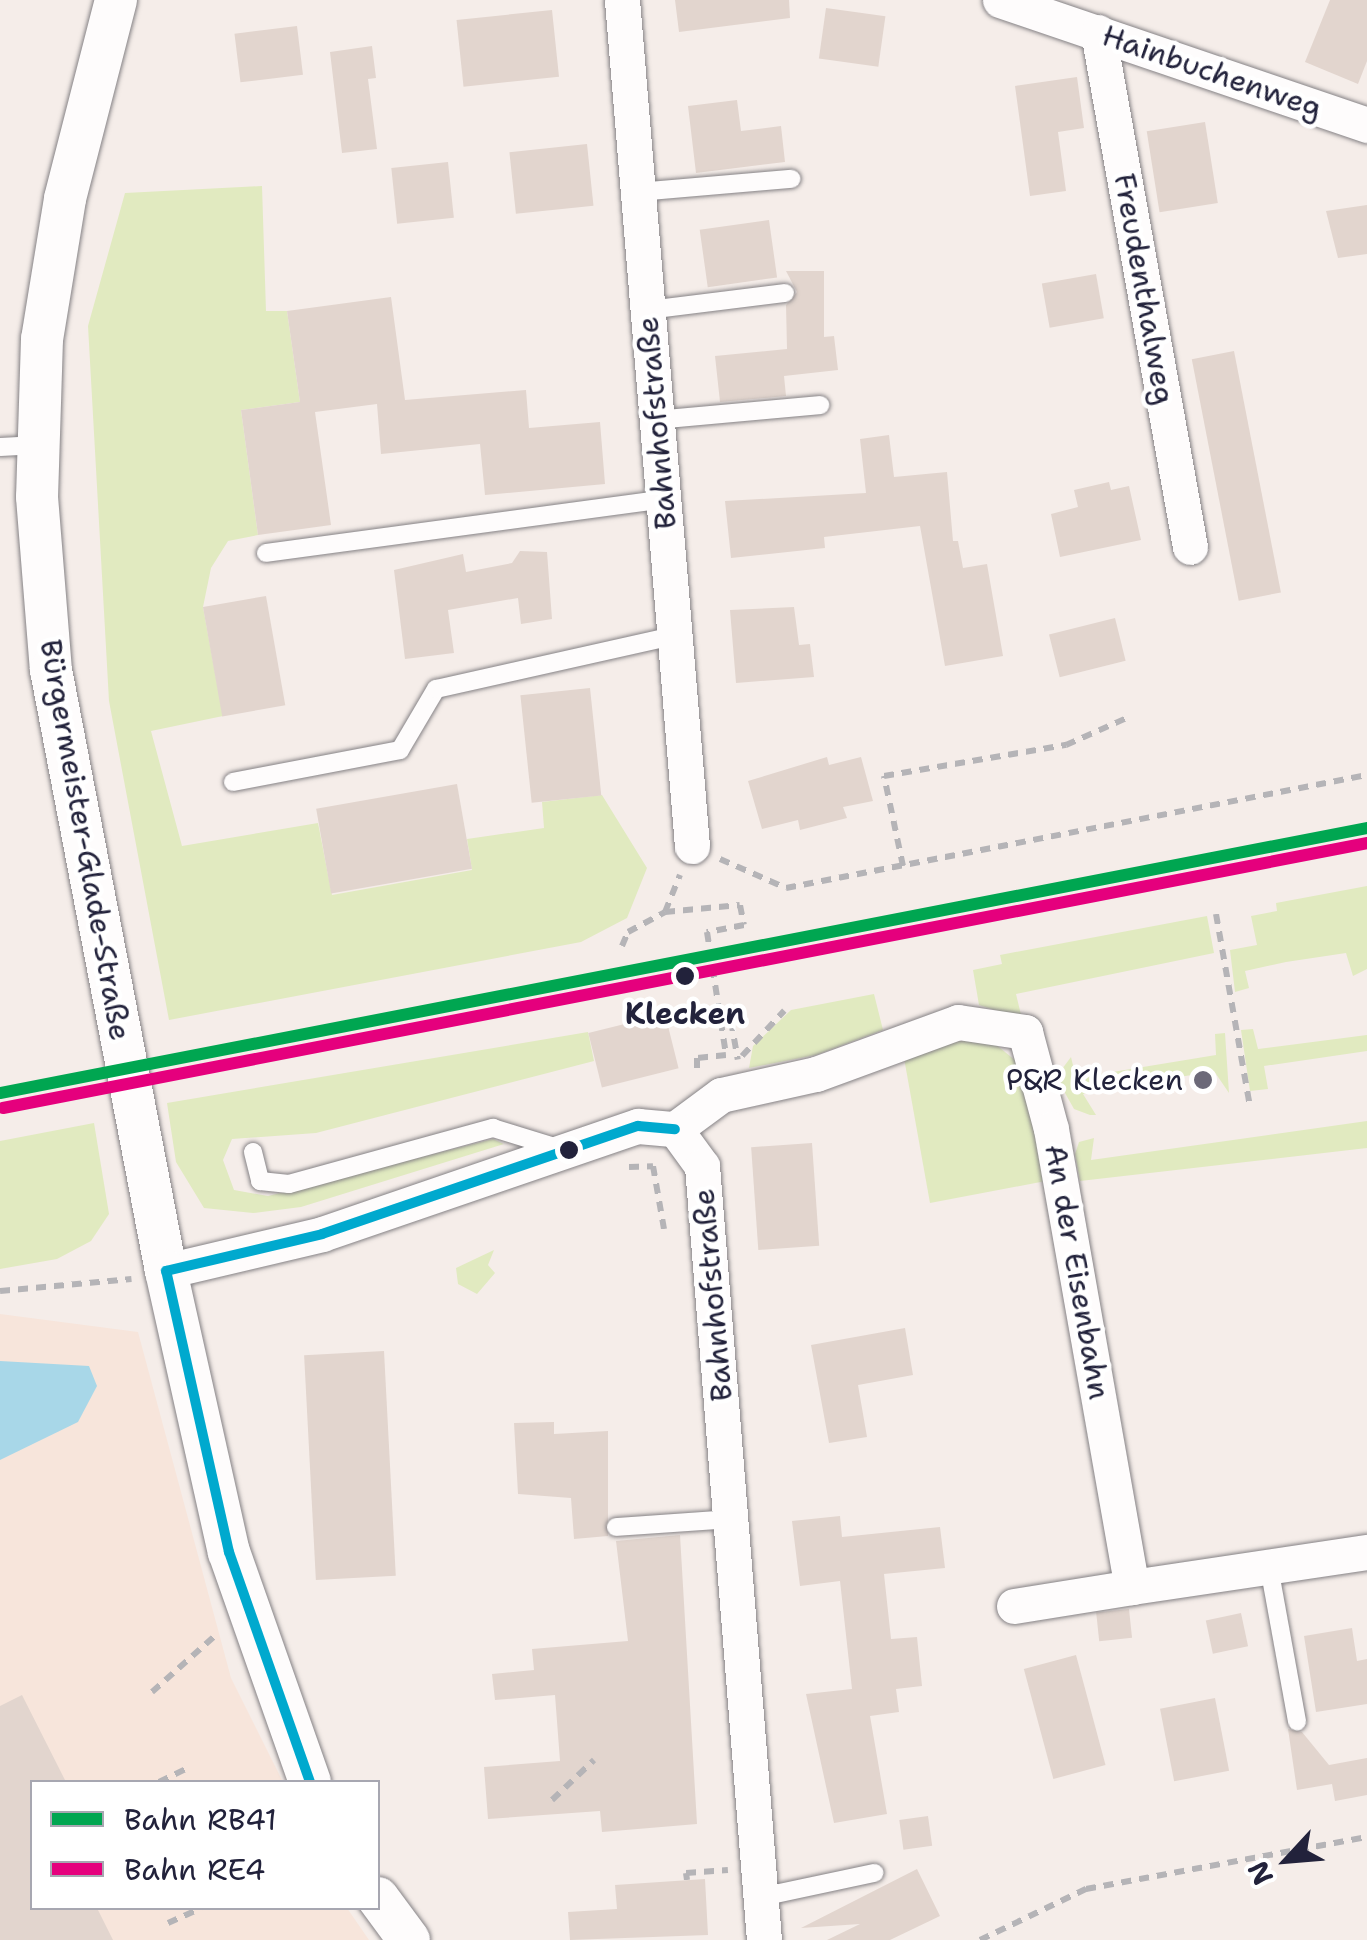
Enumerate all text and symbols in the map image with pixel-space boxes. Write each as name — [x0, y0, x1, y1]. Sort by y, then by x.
street label: Hainbuchenweg — [1097, 18, 1327, 126]
street label: Freudenthalweg — [1106, 171, 1182, 407]
street label: Bahnhofstraße — [630, 315, 684, 531]
street label: Bürgermeister-Glade-Straße — [32, 637, 138, 1043]
marker: Klecken — [670, 961, 700, 991]
place label: Klecken — [625, 996, 745, 1032]
place label: P&R Klecken — [1006, 1062, 1183, 1098]
marker: P&R Klecken — [1192, 1069, 1214, 1091]
unlabelled marker — [559, 1140, 579, 1160]
street label: An der Eisenbahn — [1037, 1142, 1117, 1402]
street label: Bahnhofstraße — [686, 1187, 740, 1403]
legend — [30, 1780, 380, 1910]
text: Bahn RB41 — [124, 1799, 277, 1840]
north arrow — [1237, 1810, 1337, 1910]
text: Bahn RE4 — [124, 1849, 266, 1890]
text: N — [1238, 1855, 1282, 1891]

